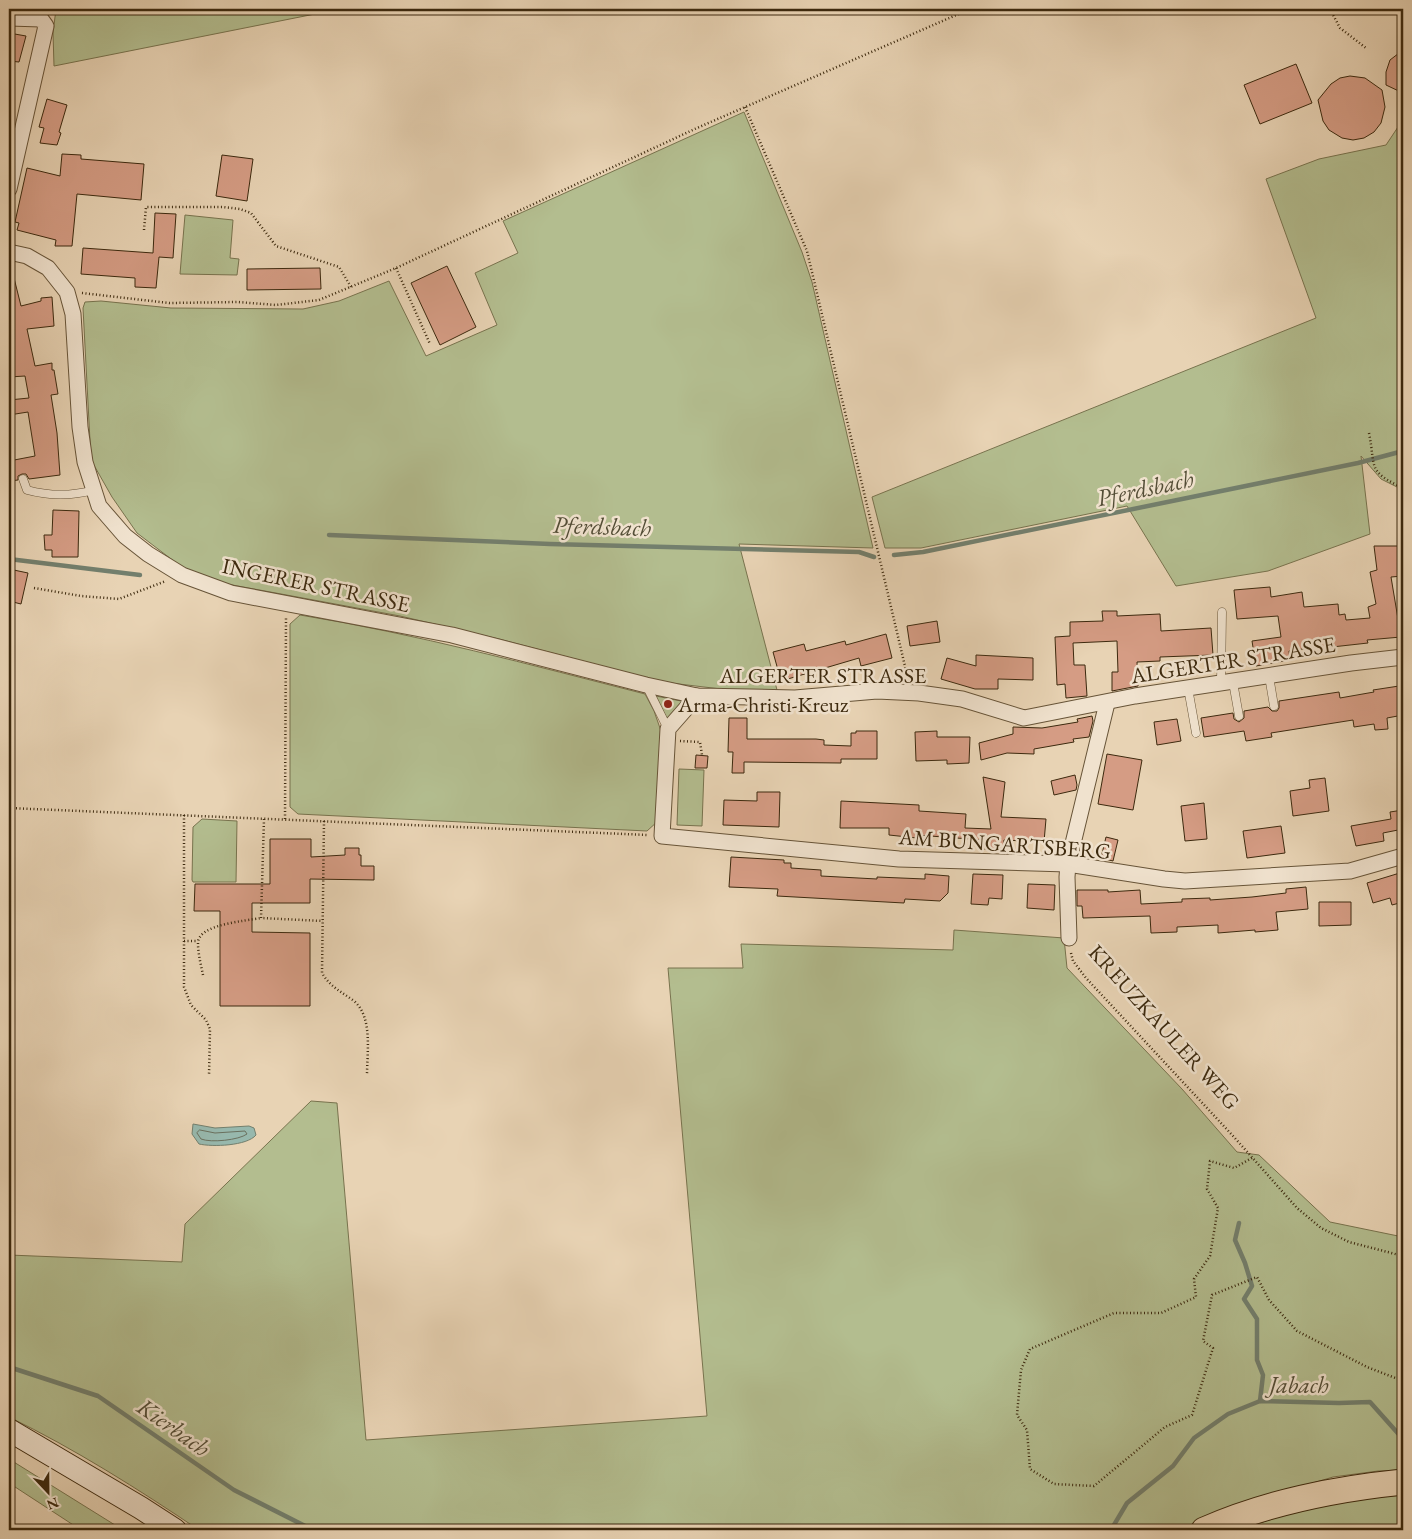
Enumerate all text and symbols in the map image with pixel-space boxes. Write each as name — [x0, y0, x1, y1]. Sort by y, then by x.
water label: Pferdsbach — [1094, 463, 1197, 513]
water label: Pferdsbach — [552, 509, 652, 543]
street label: INGERER STRASSE — [219, 551, 413, 619]
street label: ALGERTER STRASSE — [1128, 629, 1337, 691]
street label: ALGERTER STRASSE — [719, 661, 926, 690]
place label: Arma-Christi-Kreuz — [677, 690, 849, 719]
marker: Arma-Christi-Kreuz — [662, 698, 674, 710]
street label: AM BUNGARTSBERG — [897, 822, 1112, 866]
street label: KREUZKAULER WEG — [1082, 938, 1246, 1116]
water label: Jabach — [1264, 1369, 1329, 1400]
water label: Kierbach — [131, 1390, 217, 1463]
north arrow — [22, 1466, 72, 1516]
text: N — [44, 1494, 61, 1515]

